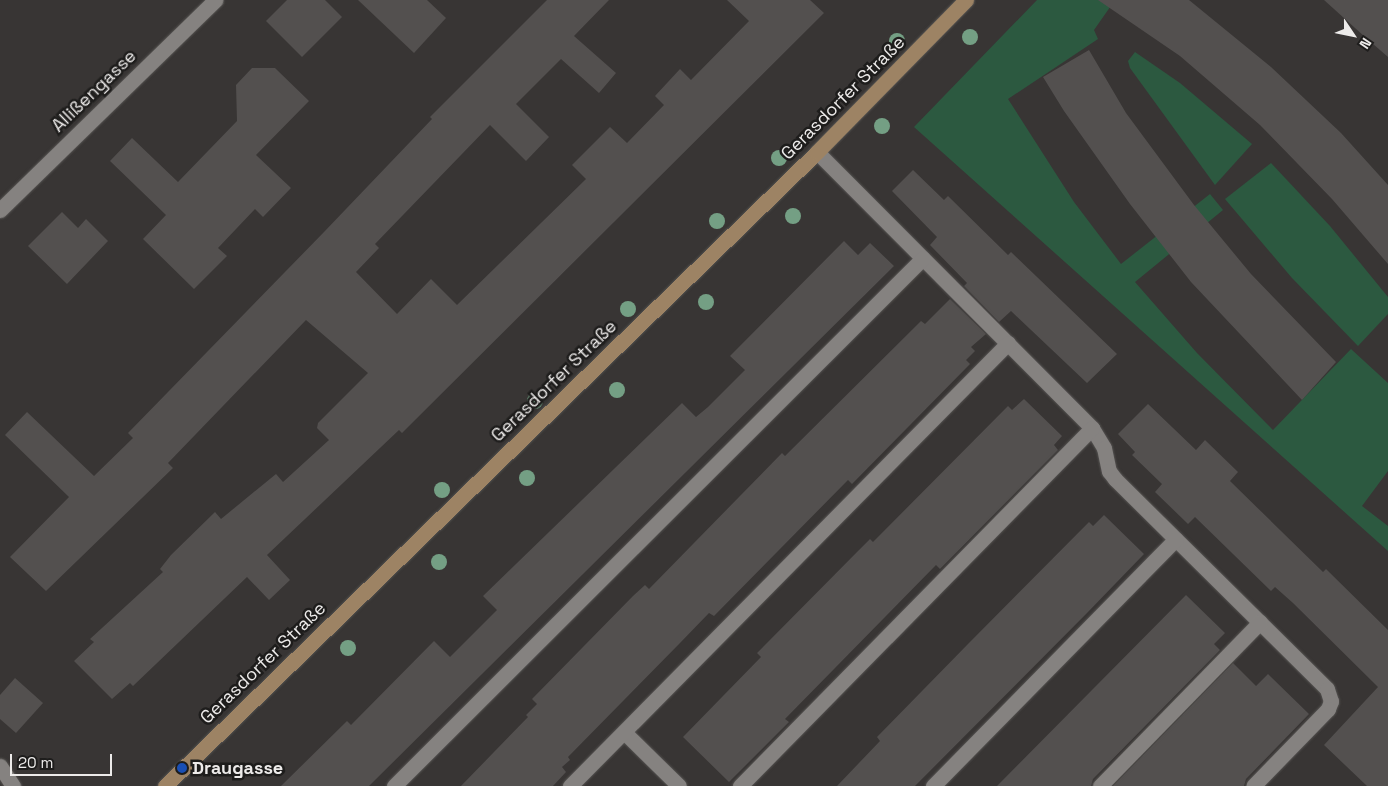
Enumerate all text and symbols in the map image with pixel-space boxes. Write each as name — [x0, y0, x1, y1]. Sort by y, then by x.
north arrow — [1328, 10, 1378, 60]
street label: Gerasdorfer Straße — [777, 32, 909, 164]
text: N — [1355, 34, 1376, 52]
street label: Allißengasse — [47, 45, 141, 137]
street label: Gerasdorfer Straße — [487, 316, 621, 446]
street label: Gerasdorfer Straße — [196, 598, 330, 728]
scale bar — [12, 744, 115, 776]
text: 20 m — [18, 753, 53, 772]
place label: Draugasse — [192, 757, 283, 779]
marker: Draugasse — [176, 762, 188, 774]

